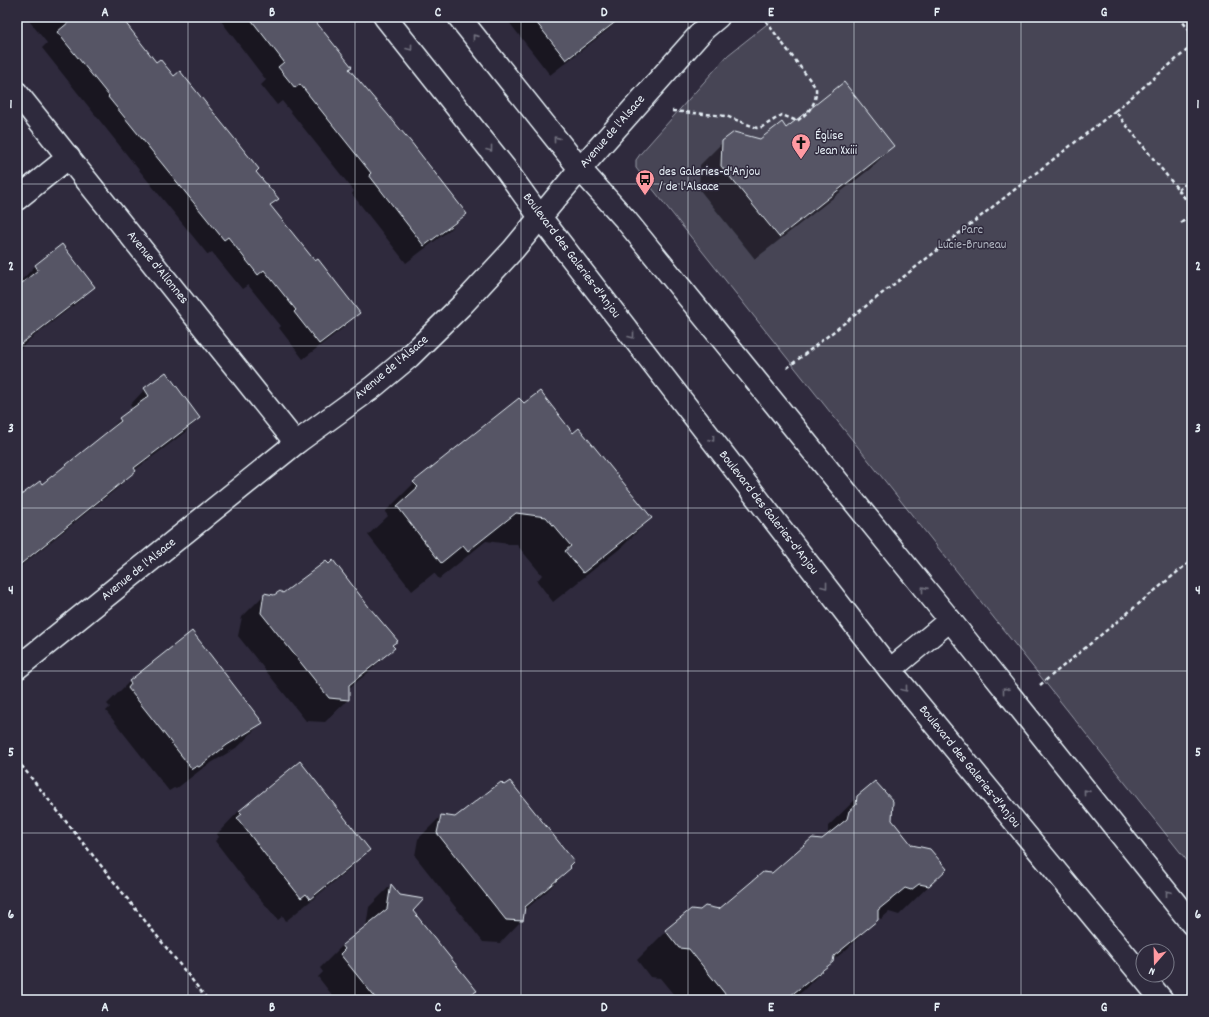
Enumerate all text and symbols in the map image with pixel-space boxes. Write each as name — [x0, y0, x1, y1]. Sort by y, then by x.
text: A — [101, 4, 109, 23]
text: B — [269, 4, 275, 23]
text: C — [435, 4, 442, 23]
text: D — [601, 4, 608, 23]
text: E — [768, 4, 775, 23]
text: F — [934, 4, 940, 23]
text: G — [1101, 4, 1108, 23]
one-way arrow — [472, 35, 479, 42]
one-way arrow — [405, 43, 412, 50]
street label: Avenue de l'Alsace — [576, 91, 650, 173]
text: 1 — [10, 96, 13, 115]
text: 1 — [1197, 96, 1200, 115]
place label: Église Jean Xxiii — [815, 127, 858, 161]
church icon: Église Jean Xxiii — [790, 132, 812, 160]
one-way arrow — [553, 136, 560, 143]
one-way arrow — [486, 145, 493, 152]
place label: des Galeries-d'Anjou / de l'Alsace — [659, 163, 760, 197]
bus stop icon: des Galeries-d'Anjou / de l'Alsace — [634, 168, 656, 196]
street label: Boulevard des Galeries-d'Anjou — [517, 189, 625, 323]
park label: Parc Lucie-Bruneau — [938, 221, 1006, 255]
street label: Avenue d'Allonnes — [121, 227, 193, 309]
text: 2 — [8, 258, 14, 277]
text: 2 — [1195, 258, 1201, 277]
street label: Avenue de l'Alsace — [351, 331, 433, 405]
one-way arrow — [627, 332, 634, 339]
text: 3 — [8, 420, 14, 439]
text: 3 — [1195, 420, 1201, 439]
one-way arrow — [707, 435, 714, 442]
street label: Boulevard des Galeries-d'Anjou — [713, 447, 823, 579]
street label: Avenue de l'Alsace — [97, 534, 181, 606]
text: 4 — [8, 582, 14, 601]
one-way arrow — [821, 582, 828, 589]
text: 4 — [1195, 582, 1201, 601]
one-way arrow — [922, 586, 929, 593]
one-way arrow — [901, 684, 908, 691]
one-way arrow — [1003, 687, 1010, 694]
street label: Boulevard des Galeries-d'Anjou — [913, 702, 1025, 832]
text: 5 — [8, 744, 14, 763]
text: 5 — [1195, 744, 1201, 763]
one-way arrow — [1084, 789, 1091, 796]
one-way arrow — [1165, 891, 1172, 898]
text: 6 — [8, 906, 15, 925]
text: 6 — [1195, 906, 1202, 925]
north arrow — [1135, 943, 1175, 983]
text: N — [1146, 962, 1158, 979]
text: A — [101, 999, 109, 1017]
text: B — [269, 999, 275, 1017]
text: C — [435, 999, 442, 1017]
text: D — [601, 999, 608, 1017]
text: E — [768, 999, 775, 1017]
text: F — [934, 999, 940, 1017]
text: G — [1101, 999, 1108, 1017]

